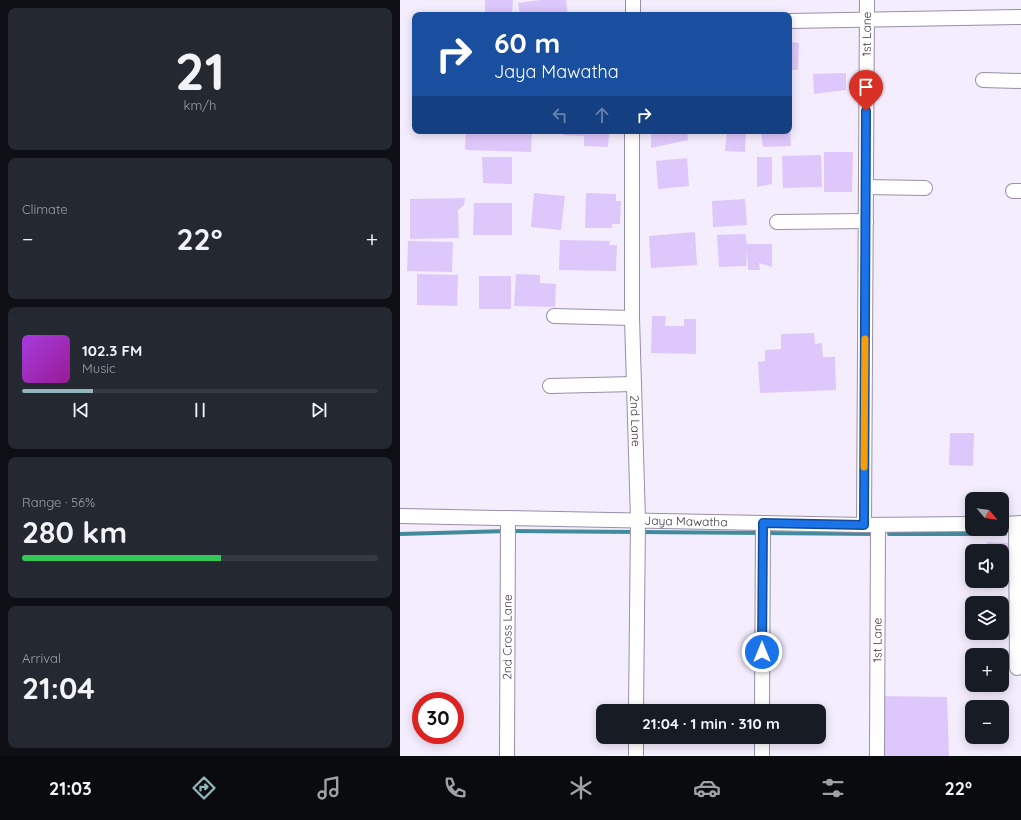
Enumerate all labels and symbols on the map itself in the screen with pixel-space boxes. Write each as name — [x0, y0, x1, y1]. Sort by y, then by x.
street label: 1st Lane — [859, 11, 874, 56]
pin — [849, 70, 883, 111]
street label: 2nd Lane — [627, 395, 644, 447]
north arrow — [965, 492, 1009, 536]
street label: Jaya Mawatha — [644, 513, 728, 529]
street label: 2nd Cross Lane — [499, 594, 515, 680]
street label: 1st Lane — [869, 617, 885, 662]
position arrow — [741, 631, 783, 673]
speed limit sign: 30 — [412, 692, 464, 744]

